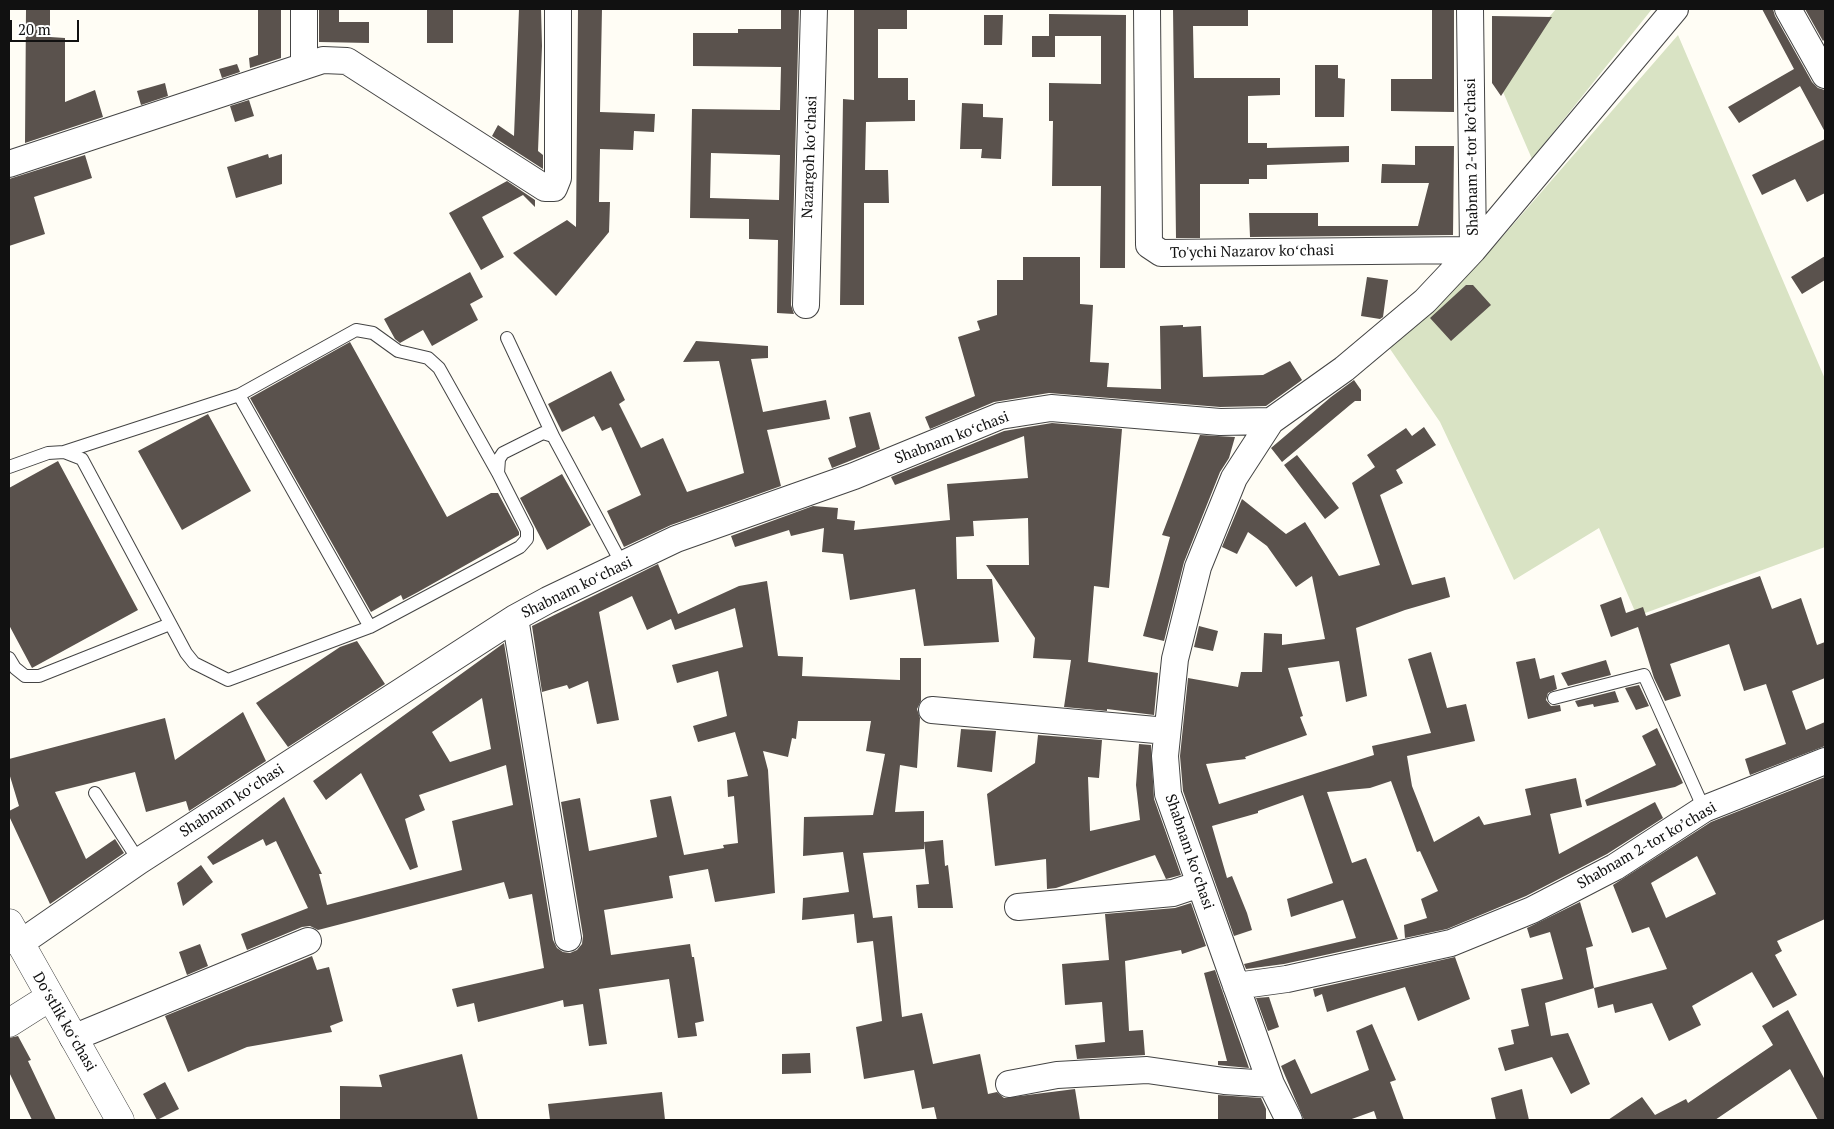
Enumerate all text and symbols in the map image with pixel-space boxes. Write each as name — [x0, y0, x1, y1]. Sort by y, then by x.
scale bar — [12, 10, 81, 42]
text: 20 m — [18, 19, 51, 39]
street label: Shabnam 2-tor koʼchasi — [1462, 78, 1482, 236]
street label: Nazargoh koʻchasi — [799, 95, 821, 219]
street label: To'ychi Nazarov koʻchasi — [1170, 242, 1334, 262]
street label: Shabnam koʻchasi — [892, 408, 1012, 468]
street label: Shabnam koʻchasi — [519, 553, 635, 623]
street label: Shabnam koʻchasi — [176, 761, 288, 841]
street label: Shabnam koʻchasi — [1161, 792, 1217, 912]
street label: Shabnam 2-tor koʼchasi — [1574, 799, 1720, 893]
street label: Doʻstlik koʻchasi — [28, 969, 100, 1075]

